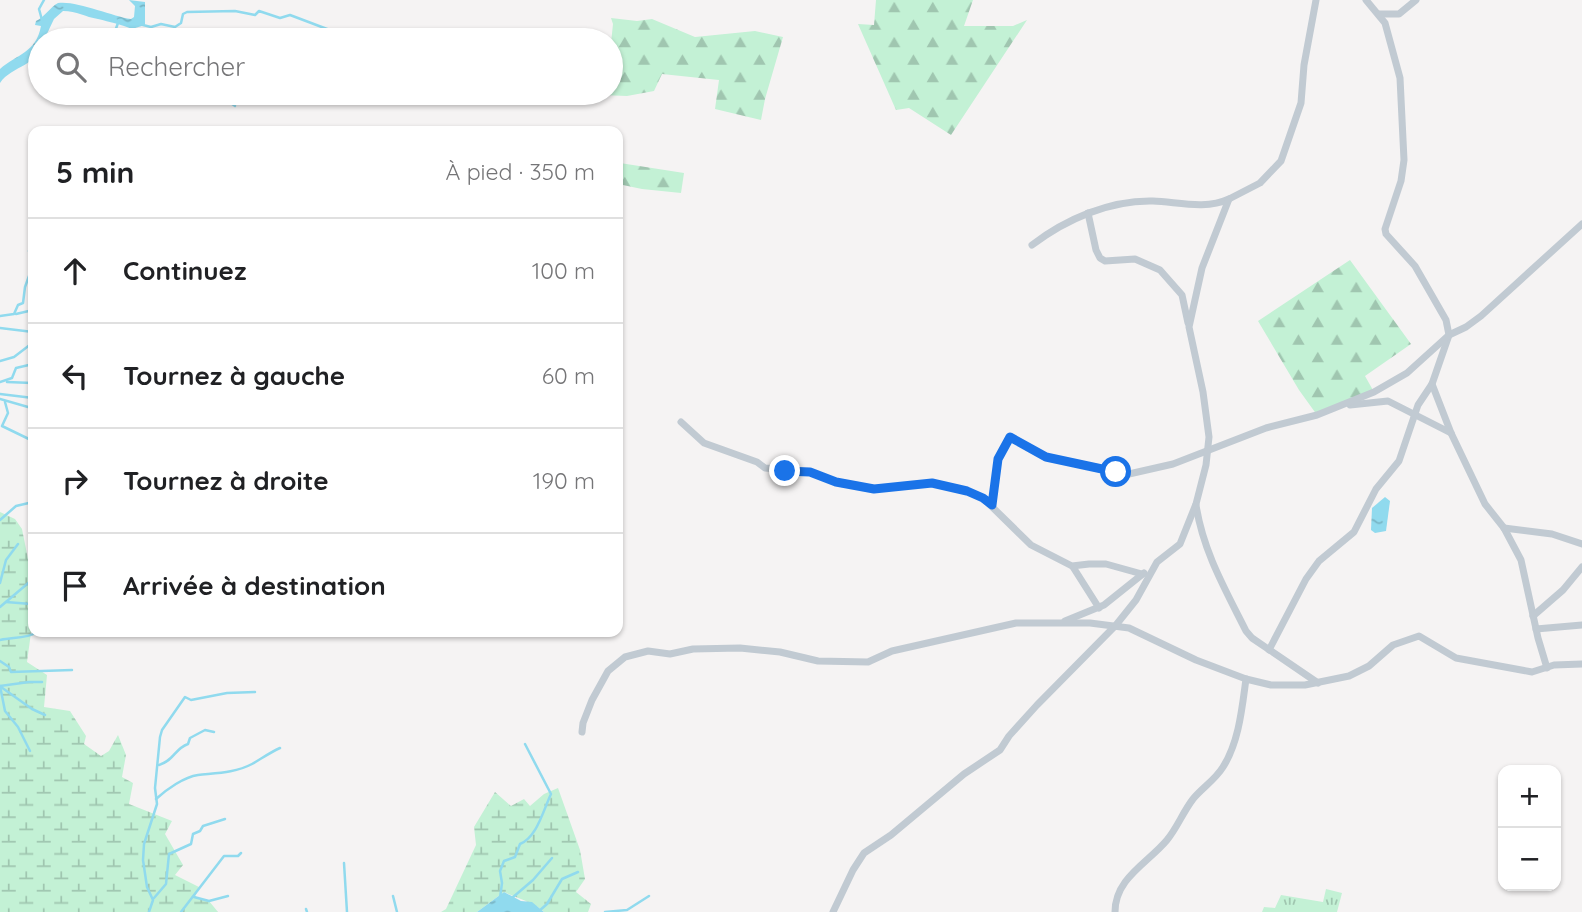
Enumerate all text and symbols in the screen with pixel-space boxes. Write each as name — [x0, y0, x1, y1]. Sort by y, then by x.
search box — [28, 28, 623, 105]
icon: search — [52, 48, 90, 86]
text: Rechercher — [108, 50, 245, 83]
text: 5 min — [56, 153, 134, 191]
text: À pied · 350 m — [445, 157, 595, 186]
icon: ahead — [56, 252, 94, 290]
text: Continuez — [123, 254, 246, 287]
text: 100 m — [532, 256, 595, 285]
icon: left — [56, 357, 94, 395]
text: Tournez à gauche — [123, 359, 345, 392]
text: 60 m — [542, 361, 595, 390]
route end — [769, 455, 800, 486]
route start — [1100, 456, 1131, 487]
icon: right — [56, 462, 94, 500]
text: Tournez à droite — [123, 464, 328, 497]
text: 190 m — [533, 466, 595, 495]
icon: arrive — [56, 567, 94, 605]
text: Arrivée à destination — [123, 569, 386, 602]
map controls — [1498, 765, 1561, 891]
button: + — [1498, 765, 1561, 828]
button: − — [1498, 828, 1561, 891]

